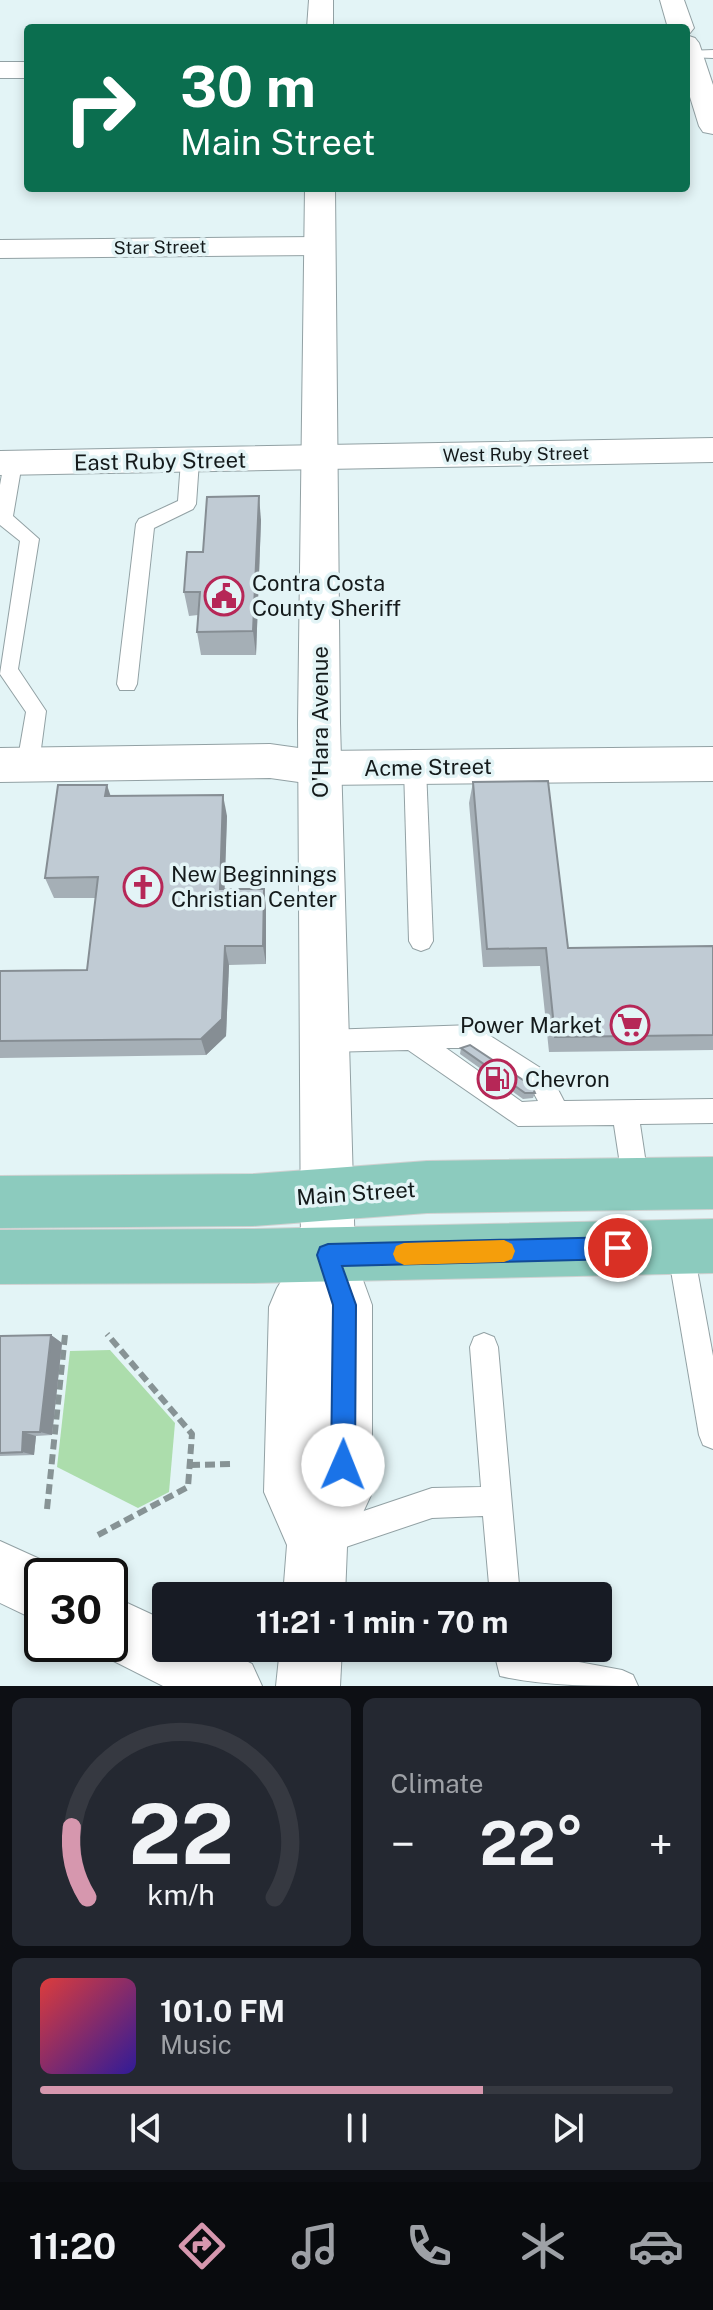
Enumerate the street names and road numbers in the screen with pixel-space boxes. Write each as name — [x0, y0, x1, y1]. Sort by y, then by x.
street label: Star Street — [114, 236, 206, 258]
street label: West Ruby Street — [443, 442, 589, 466]
street label: East Ruby Street — [74, 446, 246, 476]
street label: O'Hara Avenue — [307, 646, 333, 798]
street label: Acme Street — [364, 753, 492, 781]
street label: Main Street — [296, 1176, 416, 1210]

